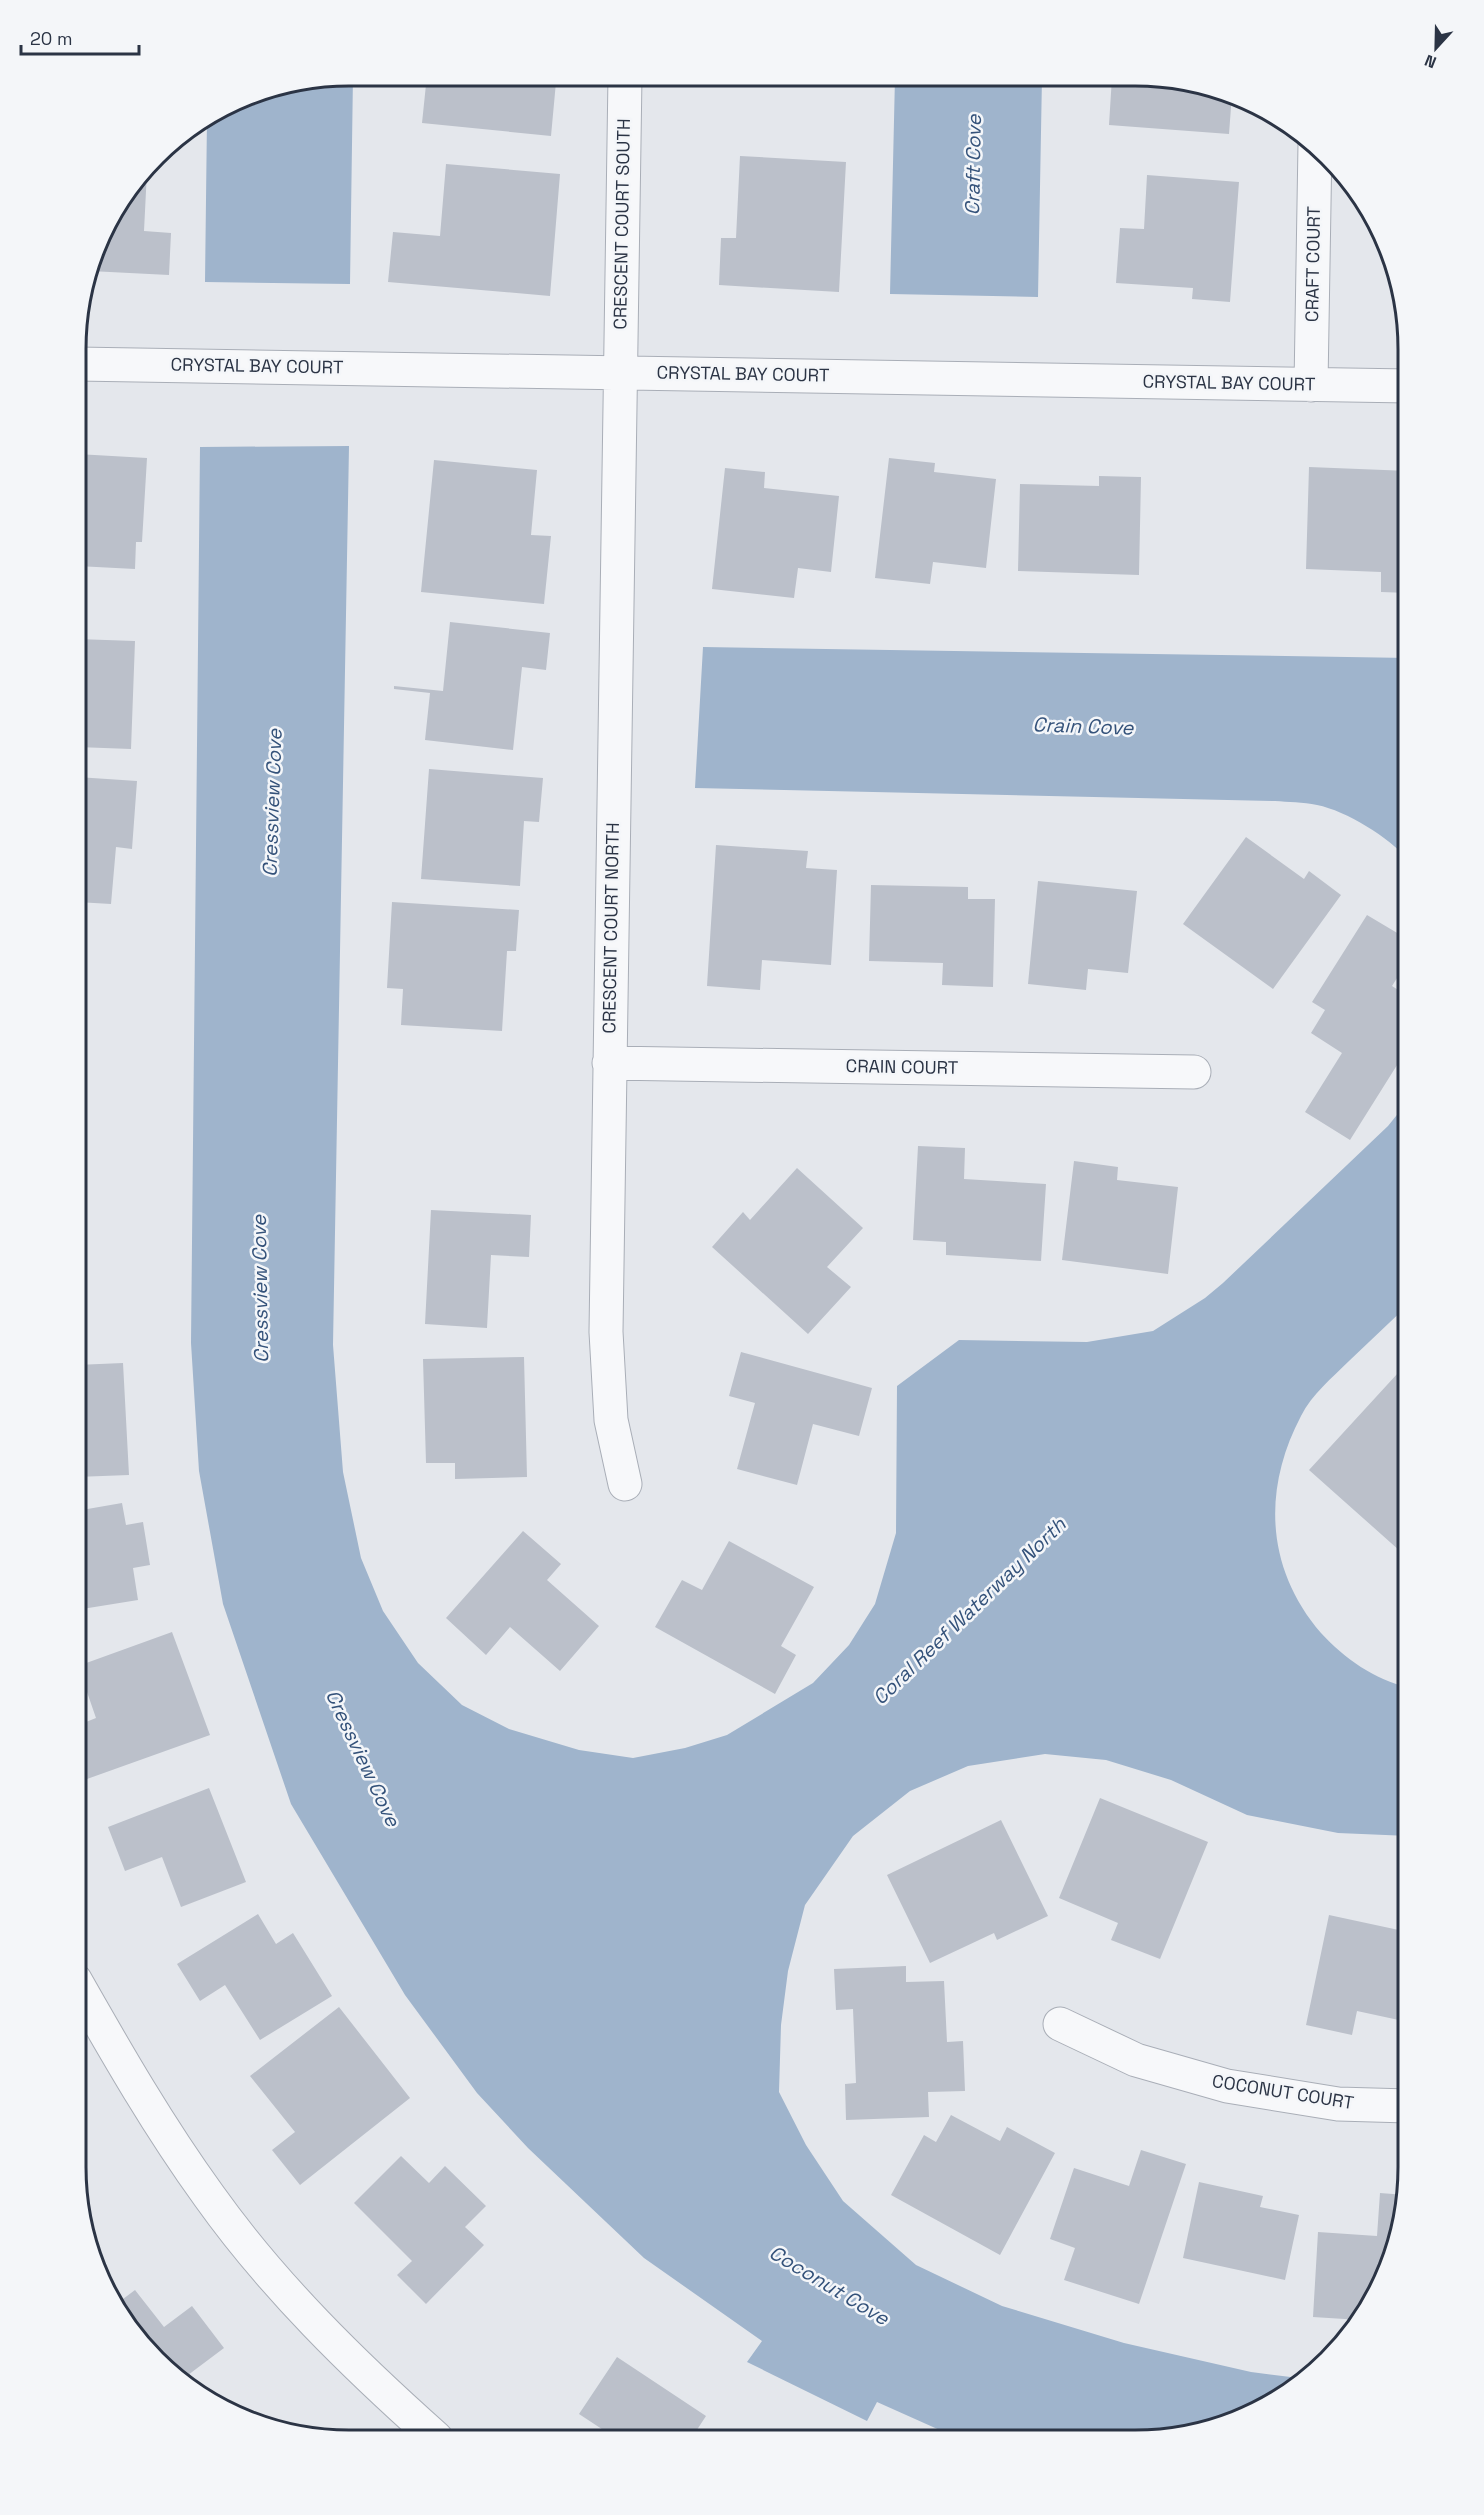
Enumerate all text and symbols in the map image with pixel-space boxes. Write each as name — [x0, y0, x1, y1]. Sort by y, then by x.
scale bar — [21, 18, 140, 56]
north arrow — [1406, 18, 1466, 78]
text: 20 m — [30, 27, 73, 50]
text: N — [1422, 50, 1439, 73]
water label: Craft Cove — [959, 113, 987, 216]
street label: CRESCENT COURT SOUTH — [608, 118, 635, 330]
street label: CRAFT COURT — [1300, 205, 1325, 322]
street label: CRYSTAL BAY COURT — [170, 352, 344, 379]
street label: CRYSTAL BAY COURT — [656, 360, 830, 387]
street label: CRYSTAL BAY COURT — [1142, 369, 1316, 396]
water label: Crain Cove — [1032, 711, 1135, 741]
water label: Cressview Cove — [256, 727, 288, 877]
street label: CRESCENT COURT NORTH — [597, 822, 624, 1034]
street label: CRAIN COURT — [846, 1054, 959, 1079]
water label: Cressview Cove — [246, 1214, 274, 1363]
water label: Coral Reef Waterway North — [867, 1511, 1072, 1710]
water label: Cressview Cove — [320, 1685, 407, 1832]
street label: COCONUT COURT — [1211, 2069, 1356, 2114]
water label: Coconut Cove — [764, 2239, 895, 2332]

